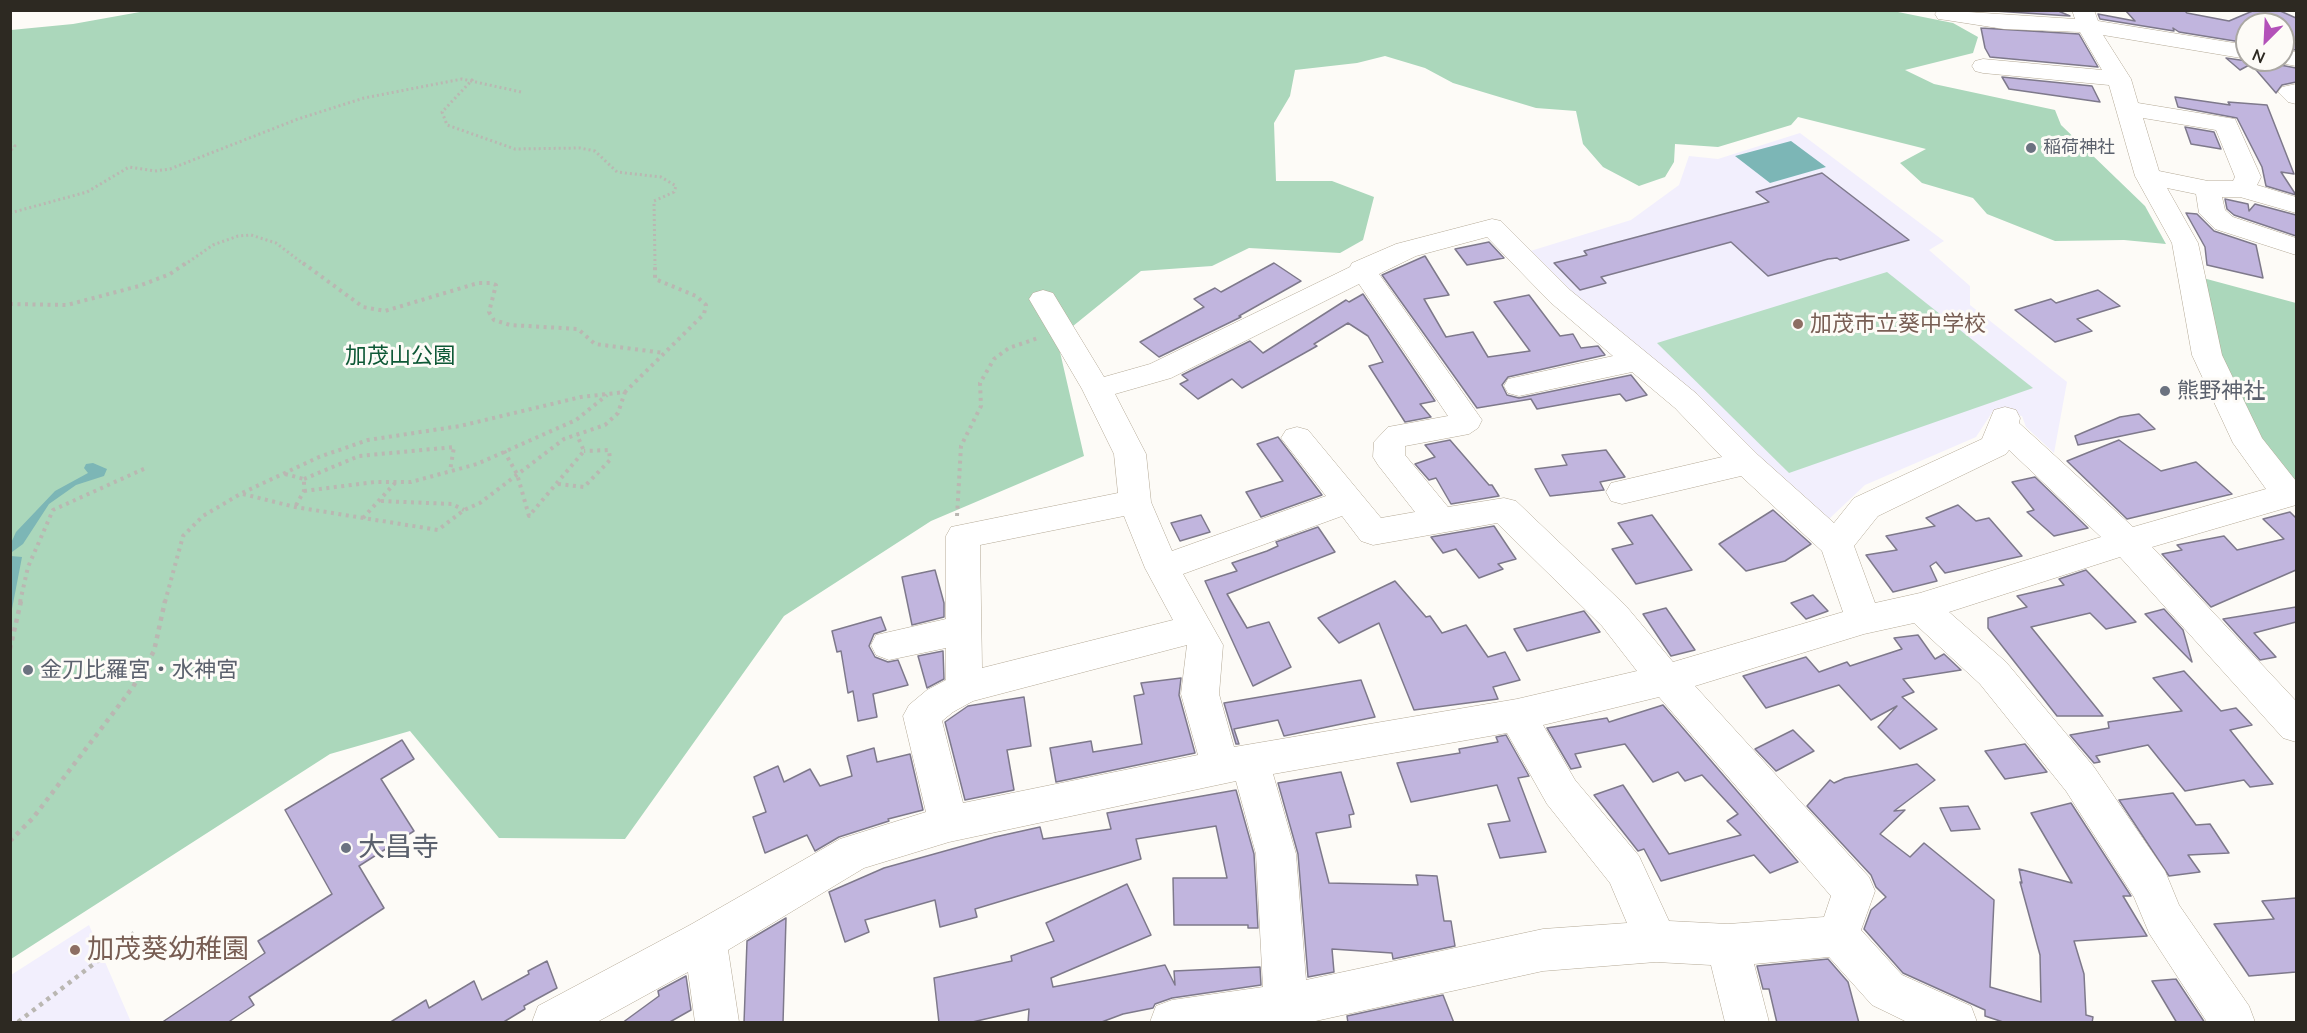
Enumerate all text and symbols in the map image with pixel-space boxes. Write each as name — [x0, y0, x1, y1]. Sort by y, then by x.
north arrow — [2235, 12, 2295, 72]
text: N — [2249, 45, 2268, 68]
place label: 稲荷神社 — [2043, 137, 2115, 159]
marker: 稲荷神社 — [2024, 141, 2038, 155]
place label: 加茂市立葵中学校 — [1810, 311, 1986, 337]
marker: 加茂市立葵中学校 — [1791, 317, 1805, 331]
park label: 加茂山公園 — [345, 343, 455, 369]
place label: 熊野神社 — [2177, 378, 2265, 404]
marker: 熊野神社 — [2158, 384, 2172, 398]
place label: 金刀比羅宮・水神宮 — [40, 657, 238, 683]
marker: 金刀比羅宮・水神宮 — [21, 663, 35, 677]
place label: 大昌寺 — [358, 832, 439, 864]
marker: 大昌寺 — [339, 841, 353, 855]
place label: 加茂葵幼稚園 — [87, 934, 249, 966]
marker: 加茂葵幼稚園 — [68, 943, 82, 957]

